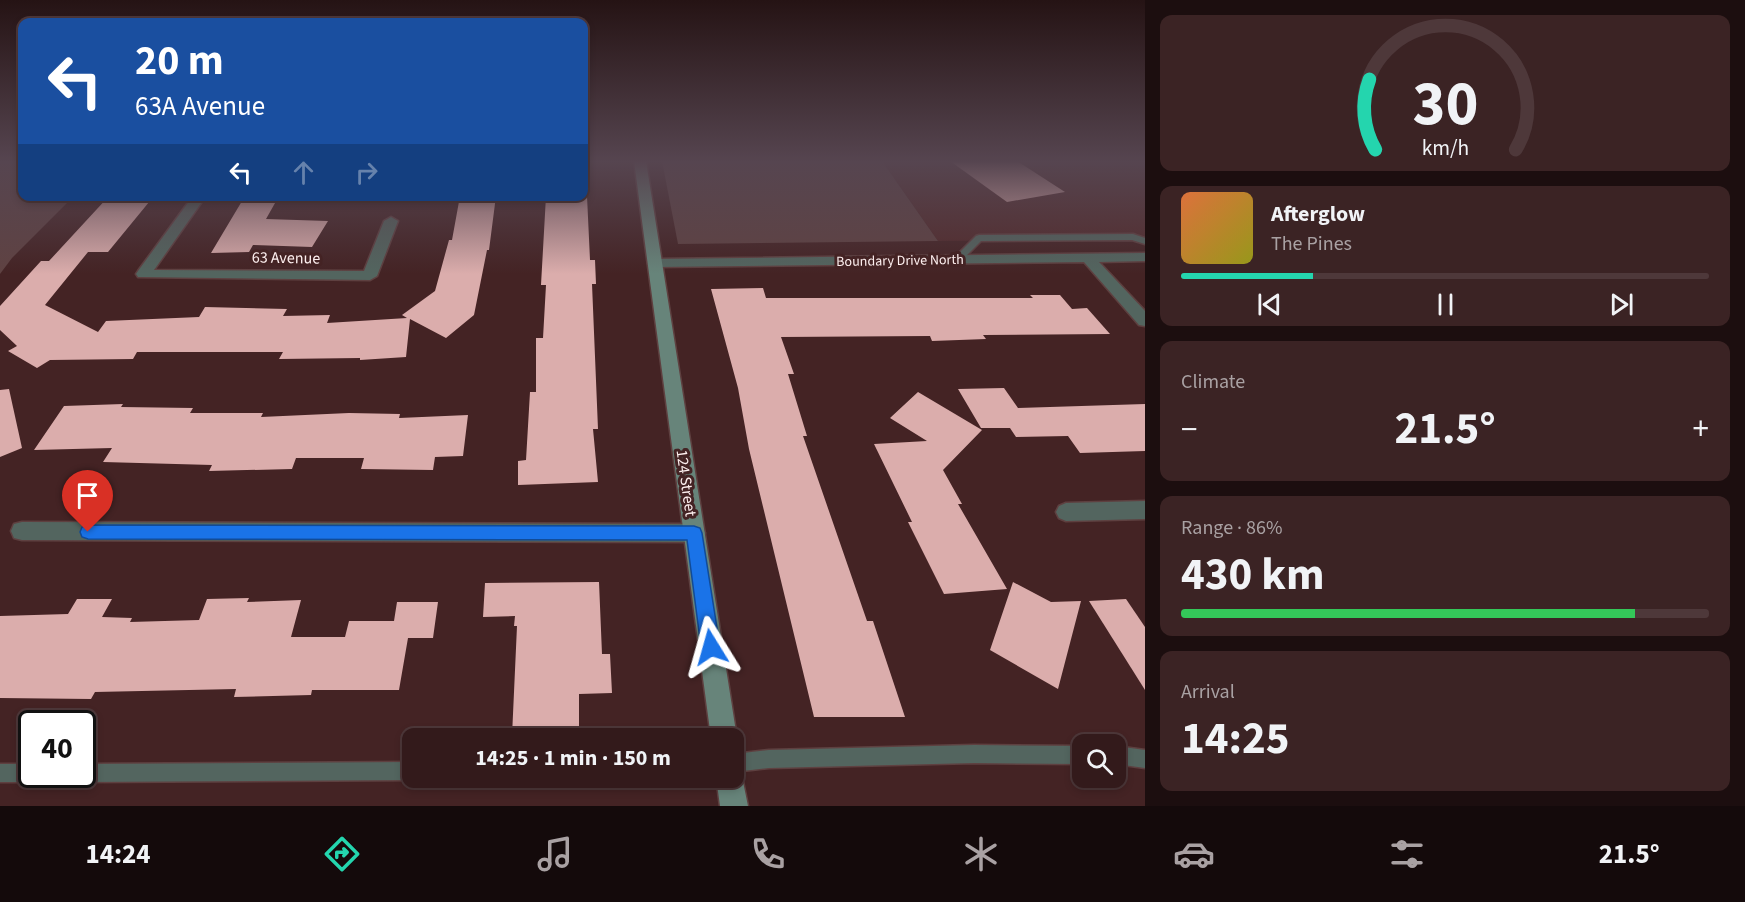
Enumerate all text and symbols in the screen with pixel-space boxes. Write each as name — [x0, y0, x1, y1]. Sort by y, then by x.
text: 20 m — [135, 31, 224, 91]
icon: left — [36, 42, 114, 120]
text: 30 — [1412, 60, 1478, 149]
text: 63A Avenue — [135, 87, 265, 126]
text: km/h — [1421, 133, 1469, 164]
icon: left — [224, 156, 257, 189]
icon: ahead — [287, 156, 320, 189]
icon: right — [350, 156, 383, 189]
text: Afterglow — [1271, 198, 1365, 230]
text: The Pines — [1271, 230, 1352, 258]
street label: 63 Avenue — [252, 246, 320, 270]
street label: Boundary Drive North — [836, 250, 964, 272]
icon: previous — [1253, 288, 1286, 321]
icon: pause — [1429, 288, 1462, 321]
icon: next — [1605, 288, 1638, 321]
text: Climate — [1181, 368, 1245, 396]
text: 21.5° — [1394, 397, 1496, 461]
text: − — [1181, 406, 1197, 453]
text: + — [1693, 406, 1709, 453]
street label: 124 Street — [670, 448, 702, 518]
pin — [62, 470, 113, 532]
icon: arrive — [71, 479, 104, 512]
text: Range · 86% — [1181, 514, 1282, 542]
text: 430 km — [1181, 543, 1325, 607]
position arrow — [679, 615, 743, 679]
text: Arrival — [1181, 678, 1235, 706]
text: 14:25 — [1181, 707, 1290, 771]
speed limit sign: 40 — [18, 710, 96, 788]
map controls — [1072, 734, 1126, 788]
button: search — [1072, 734, 1126, 788]
text: 14:25 · 1 min · 150 m — [475, 742, 671, 774]
icon: directions — [321, 833, 363, 875]
icon: music — [534, 833, 576, 875]
icon: phone — [747, 833, 789, 875]
icon: climate — [960, 833, 1002, 875]
icon: car — [1173, 833, 1215, 875]
icon: filters — [1386, 833, 1428, 875]
text: 14:24 — [85, 835, 151, 874]
text: 21.5° — [1599, 835, 1660, 874]

